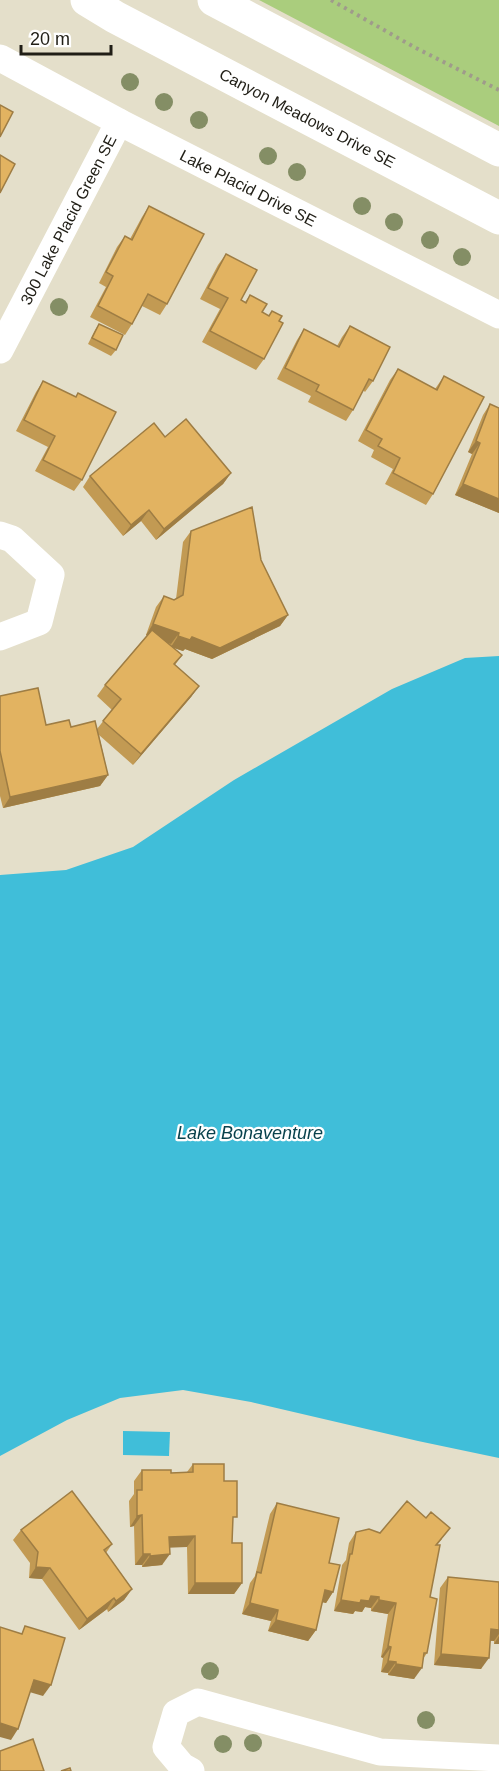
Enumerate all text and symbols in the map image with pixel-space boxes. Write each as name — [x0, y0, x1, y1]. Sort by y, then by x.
scale bar — [21, 18, 111, 56]
text: 20 m — [30, 29, 70, 49]
street label: Canyon Meadows Drive SE — [217, 65, 398, 171]
street label: 300 Lake Placid Green SE — [17, 132, 120, 307]
street label: Lake Placid Drive SE — [177, 146, 319, 230]
water label: Lake Bonaventure — [177, 1123, 323, 1143]

